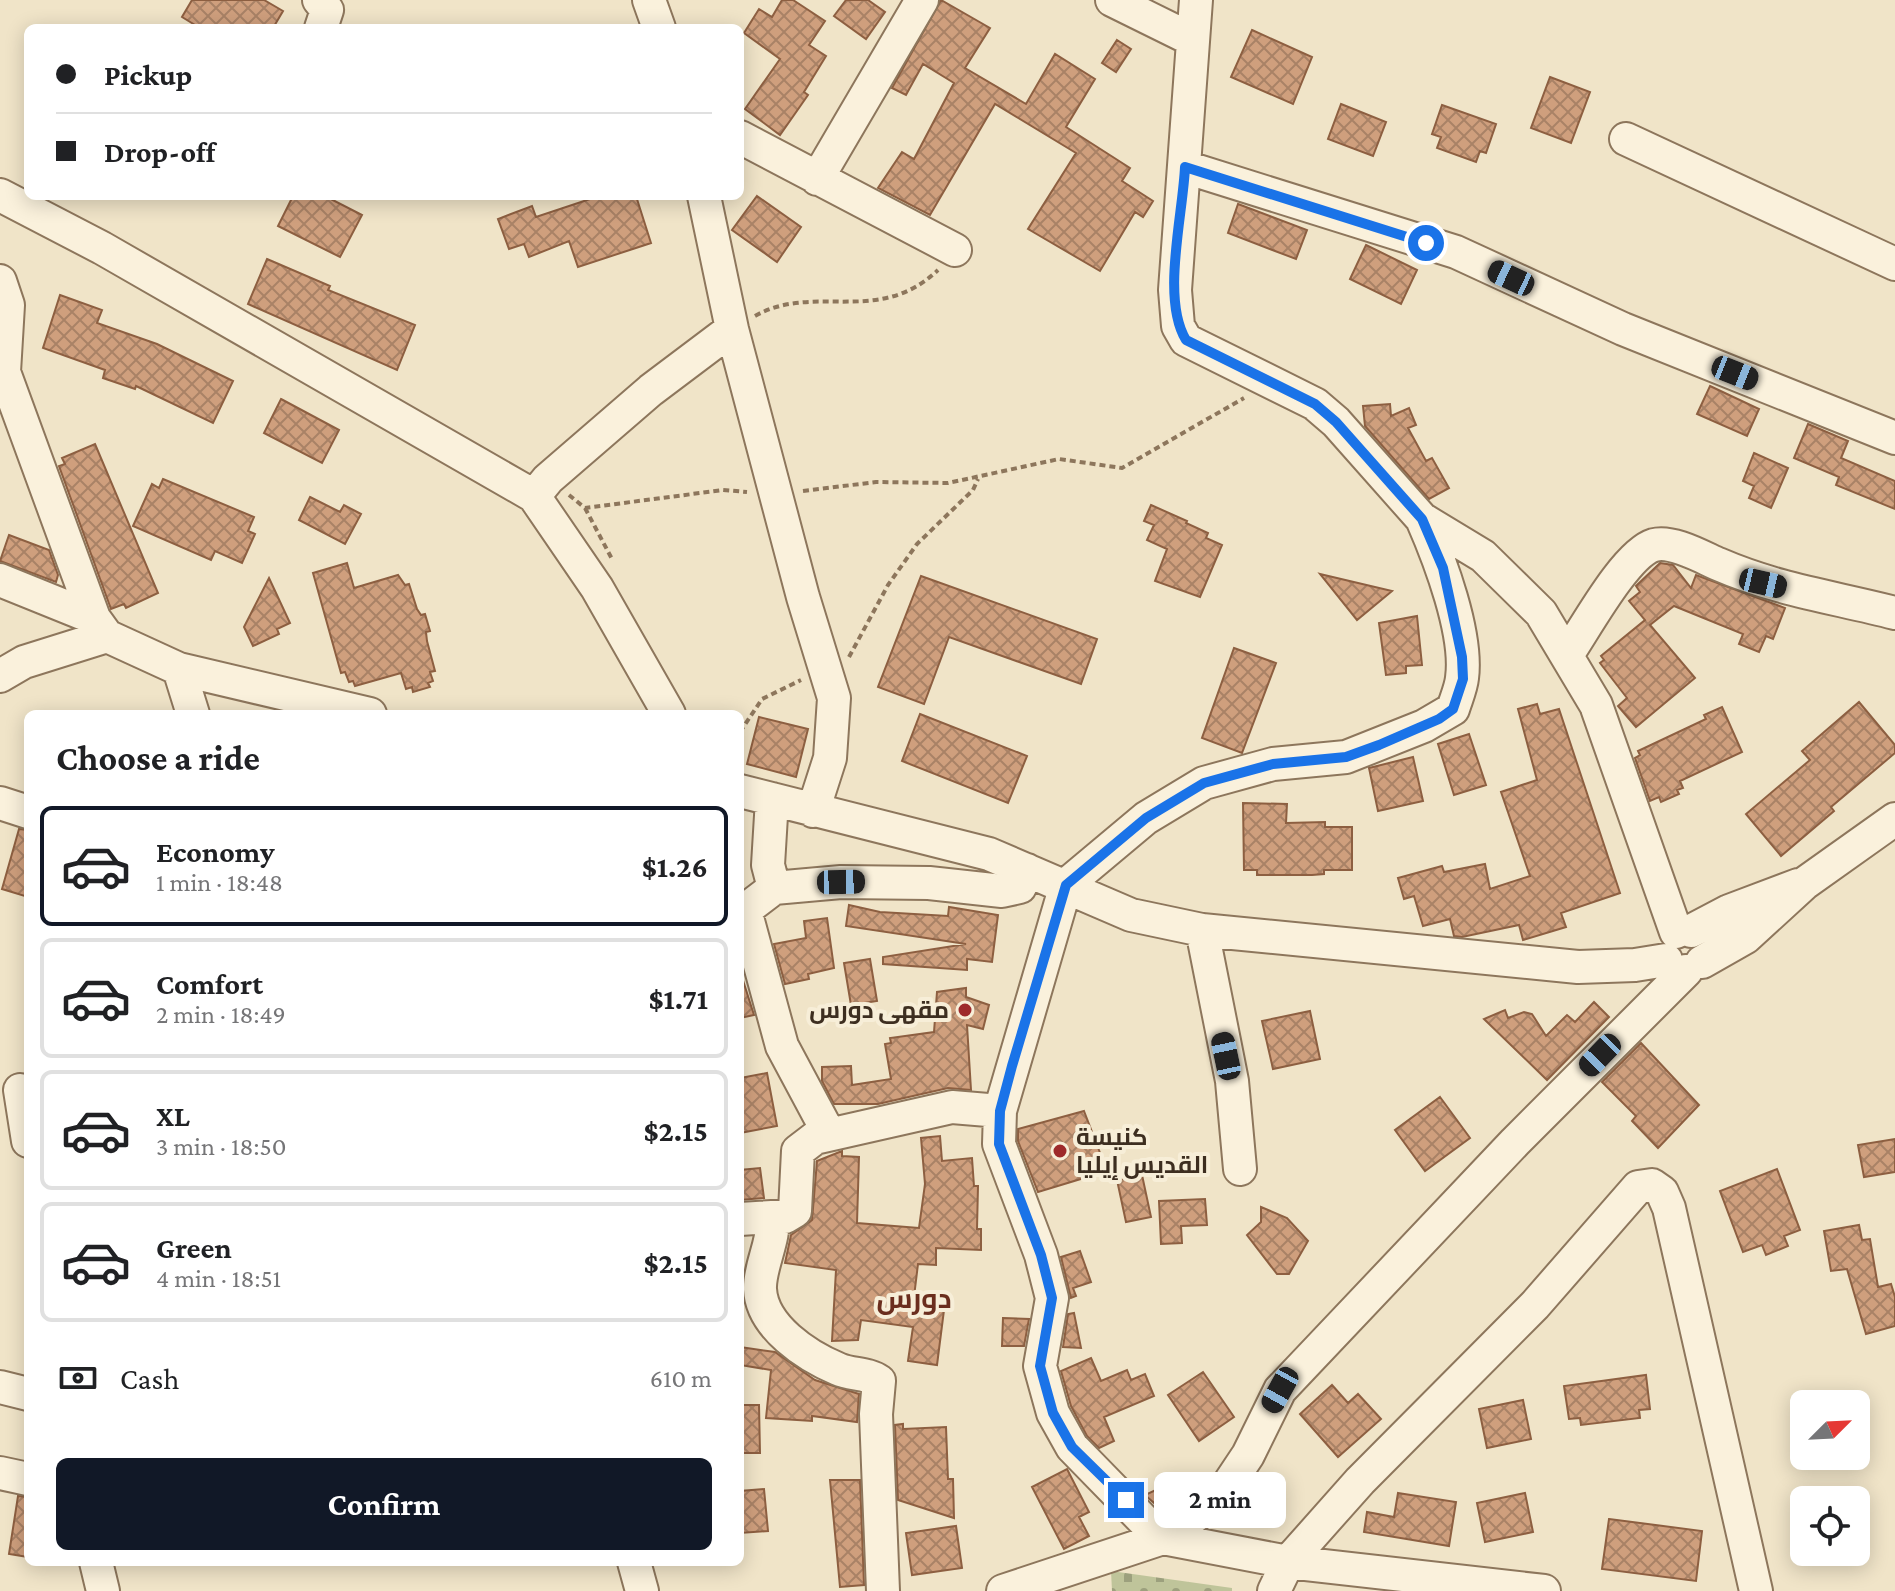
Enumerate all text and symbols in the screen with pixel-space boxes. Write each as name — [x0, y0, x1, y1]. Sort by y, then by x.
text: Pickup — [104, 58, 192, 91]
text: Drop-off — [104, 135, 215, 168]
route start — [1408, 225, 1444, 261]
car — [1484, 257, 1538, 299]
car — [1708, 353, 1762, 393]
car — [1737, 566, 1789, 600]
text: Choose a ride — [56, 738, 260, 778]
icon: car — [60, 830, 132, 902]
text: Economy — [156, 835, 275, 868]
text: $1.26 — [642, 850, 708, 883]
text: 1 min · 18:48 — [156, 868, 283, 897]
car — [817, 870, 865, 894]
icon: car — [60, 962, 132, 1034]
text: Comfort — [156, 967, 263, 1000]
text: $1.71 — [649, 982, 708, 1015]
place label: مقهى دورس — [809, 996, 949, 1024]
text: 2 min · 18:49 — [156, 1000, 286, 1029]
marker: مقهى دورس — [956, 1001, 974, 1019]
car — [1575, 1029, 1625, 1081]
car — [1209, 1030, 1243, 1082]
icon: car — [60, 1094, 132, 1166]
text: XL — [156, 1099, 190, 1132]
text: $2.15 — [643, 1114, 708, 1147]
place label: كنيسة القديس إيليا — [1076, 1123, 1208, 1180]
text: 3 min · 18:50 — [156, 1132, 286, 1161]
marker: كنيسة القديس إيليا — [1051, 1142, 1069, 1160]
icon: car — [60, 1226, 132, 1298]
text: Green — [156, 1231, 232, 1264]
text: $2.15 — [643, 1246, 708, 1279]
text: 4 min · 18:51 — [156, 1264, 281, 1293]
district label: دورس — [876, 1283, 952, 1315]
icon: cash — [56, 1356, 100, 1400]
text: Cash — [120, 1362, 179, 1395]
car — [1258, 1363, 1302, 1417]
text: 610 m — [650, 1364, 712, 1393]
north arrow — [1790, 1390, 1870, 1470]
map controls — [1790, 1390, 1870, 1566]
button: Confirm — [56, 1458, 712, 1550]
callout: 2 min — [1154, 1472, 1286, 1528]
route end — [1108, 1482, 1144, 1518]
text: 2 min — [1189, 1485, 1251, 1514]
button: locate — [1790, 1486, 1870, 1566]

